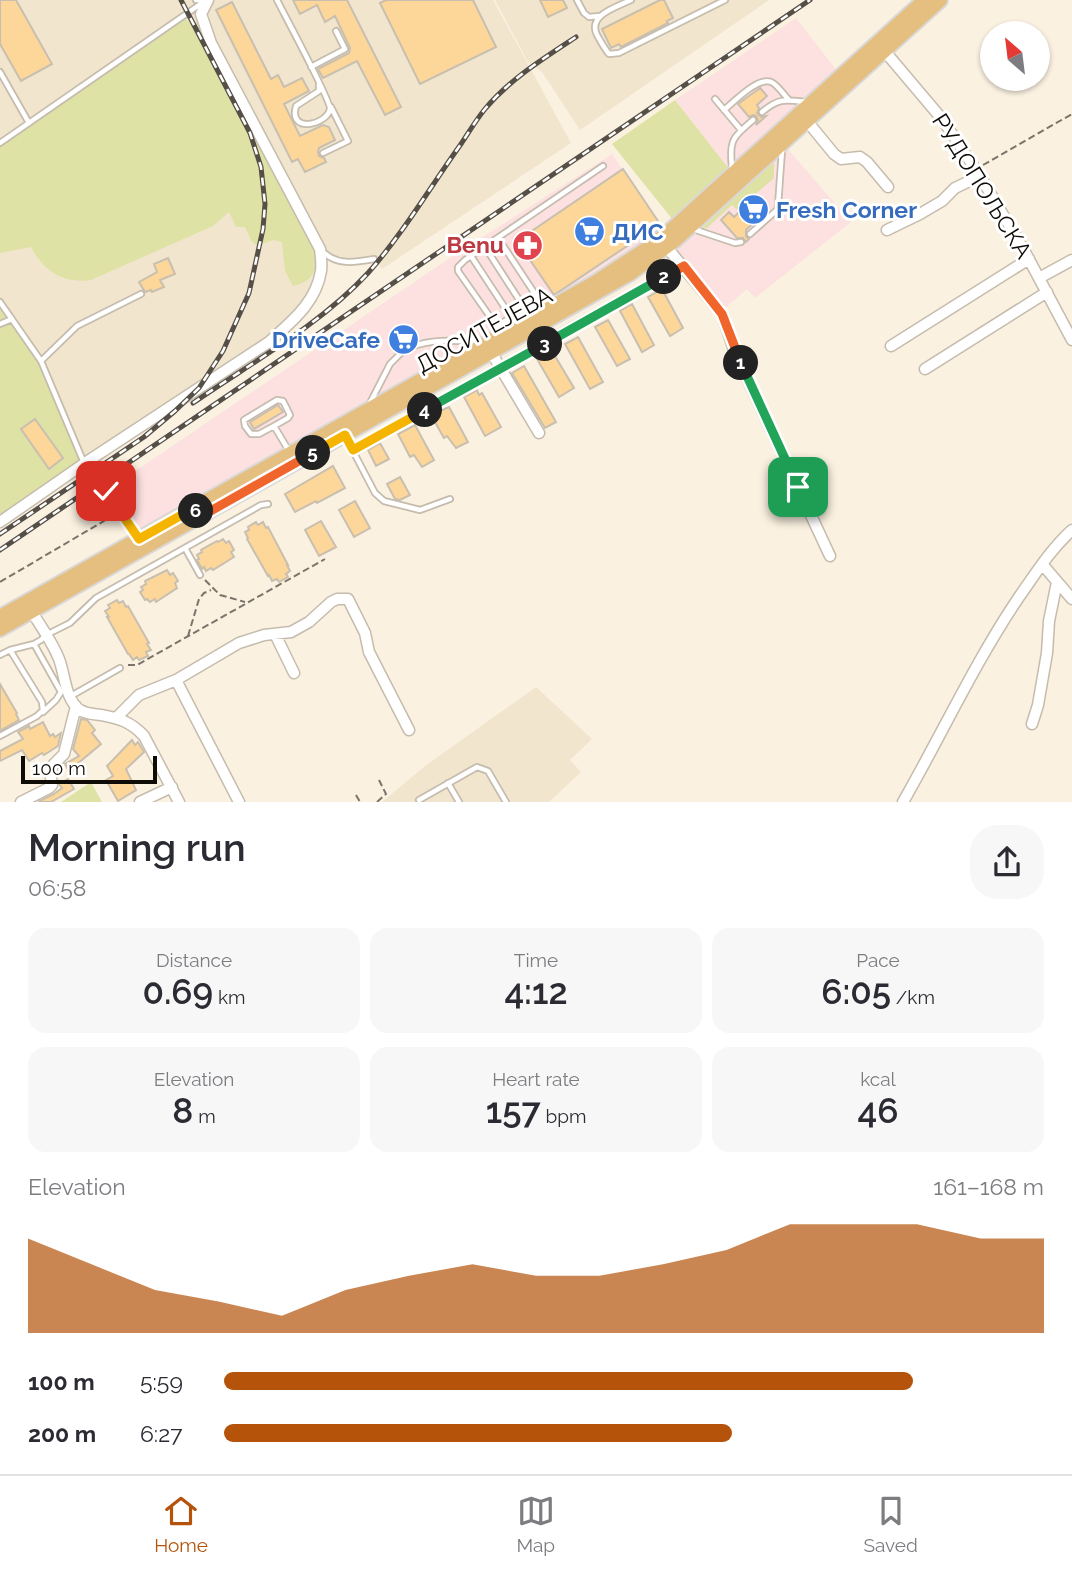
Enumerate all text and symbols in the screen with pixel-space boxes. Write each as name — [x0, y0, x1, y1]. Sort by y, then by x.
north arrow — [980, 21, 1050, 91]
map controls — [980, 21, 1050, 91]
street label: РУДОПОЉСКА — [927, 108, 1038, 264]
supermarket icon: Fresh Corner — [736, 193, 770, 227]
place label: Fresh Corner — [776, 196, 917, 223]
supermarket icon: ДИС — [572, 215, 606, 249]
place label: ДИС — [612, 218, 664, 245]
pharmacy icon: Benu — [510, 228, 544, 262]
place label: Benu — [446, 231, 504, 258]
pin: 2 — [646, 260, 682, 294]
text: 2 — [658, 265, 669, 287]
street label: ДОСИТЕЈЕВА — [411, 281, 557, 378]
supermarket icon: DriveCafe — [386, 323, 420, 357]
place label: DriveCafe — [272, 326, 380, 353]
pin: 3 — [528, 326, 562, 362]
text: 3 — [539, 332, 550, 354]
pin: 1 — [724, 346, 758, 380]
text: 1 — [736, 351, 745, 373]
pin: 4 — [408, 392, 442, 428]
text: 4 — [419, 398, 430, 420]
pin: 5 — [296, 435, 330, 470]
text: 5 — [307, 441, 318, 463]
pin — [768, 457, 828, 517]
pin — [76, 461, 136, 521]
icon: arrive — [779, 468, 817, 506]
icon: check — [87, 472, 125, 510]
pin: 6 — [178, 494, 214, 528]
text: 6 — [190, 499, 201, 521]
scale bar — [21, 753, 158, 785]
text: 100 m — [32, 757, 86, 779]
text: Morning run — [28, 825, 246, 870]
button: share — [970, 825, 1044, 899]
text: 06:58 — [28, 874, 86, 901]
text: Distance — [156, 949, 232, 971]
text: Time — [514, 949, 558, 971]
text: Pace — [856, 949, 900, 971]
text: 0.69 — [142, 971, 213, 1012]
text: 4:12 — [504, 971, 568, 1012]
text: 6:05 — [821, 971, 891, 1012]
text: km — [213, 986, 246, 1008]
text: /km — [891, 986, 935, 1008]
text: Elevation — [154, 1068, 234, 1090]
text: Heart rate — [492, 1068, 580, 1090]
text: kcal — [860, 1068, 896, 1090]
text: 8 — [172, 1090, 193, 1131]
text: 157 — [486, 1090, 541, 1131]
text: 46 — [858, 1090, 899, 1131]
text: m — [193, 1105, 216, 1127]
text: bpm — [541, 1105, 586, 1127]
text: Elevation — [28, 1173, 126, 1200]
text: 161–168 m — [933, 1173, 1044, 1200]
text: 100 m — [28, 1368, 95, 1395]
text: 5:59 — [140, 1368, 183, 1395]
text: 200 m — [28, 1420, 96, 1447]
text: 6:27 — [140, 1420, 182, 1447]
tab: Home — [154, 1492, 208, 1556]
tab: Map — [516, 1492, 555, 1556]
tab: Saved — [863, 1492, 918, 1556]

